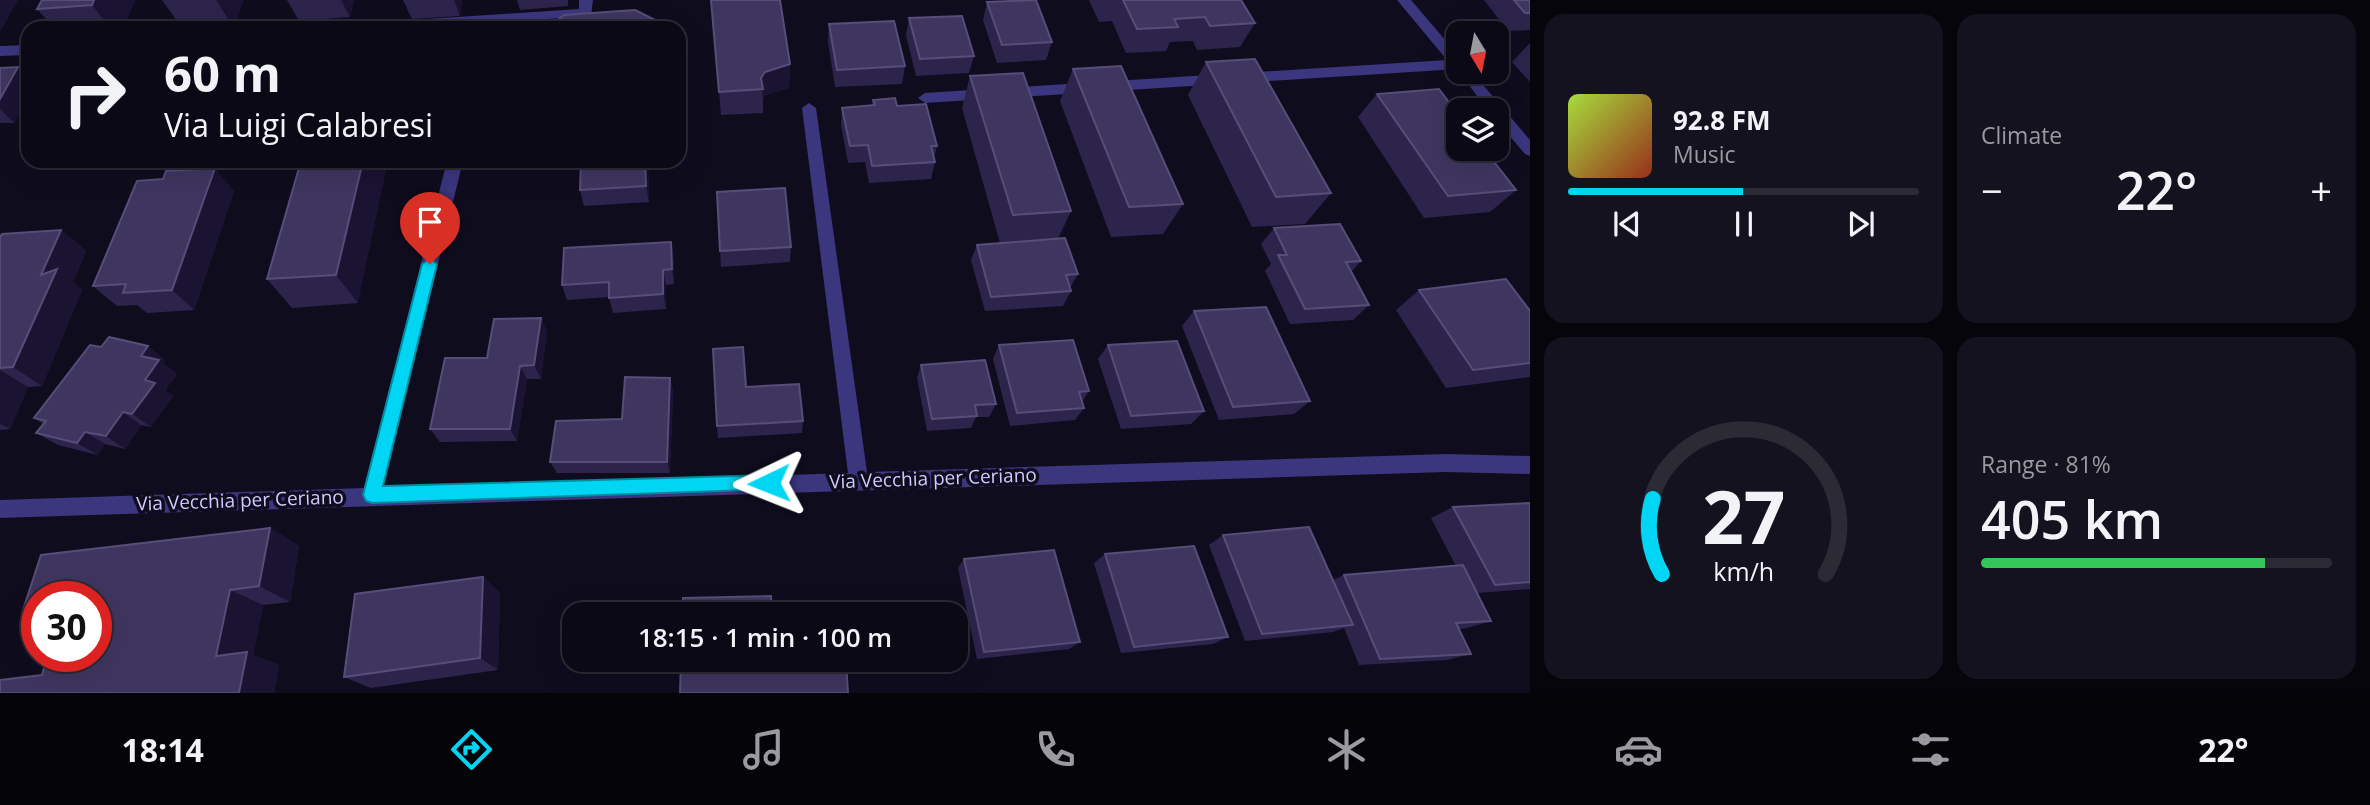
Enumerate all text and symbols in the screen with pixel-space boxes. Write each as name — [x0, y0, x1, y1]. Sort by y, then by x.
north arrow — [1446, 21, 1508, 84]
map controls — [1446, 21, 1509, 161]
text: 60 m — [164, 40, 281, 106]
icon: right — [49, 49, 140, 140]
button: layers — [1446, 98, 1509, 161]
text: 92.8 FM — [1673, 102, 1771, 138]
text: Via Luigi Calabresi — [164, 103, 433, 146]
text: Climate — [1981, 119, 2062, 151]
text: Music — [1673, 138, 1736, 170]
text: 22° — [2116, 154, 2197, 225]
text: − — [1981, 164, 2003, 216]
text: + — [2310, 164, 2332, 216]
pin — [400, 192, 460, 264]
icon: arrive — [411, 203, 449, 241]
icon: previous — [1608, 205, 1646, 243]
icon: pause — [1725, 205, 1763, 243]
icon: next — [1842, 205, 1880, 243]
position arrow — [732, 446, 806, 520]
text: Range · 81% — [1981, 448, 2111, 480]
street label: Via Vecchia per Ceriano — [829, 461, 1037, 495]
text: 27 — [1702, 466, 1785, 565]
street label: Via Vecchia per Ceriano — [136, 483, 344, 517]
text: 405 km — [1981, 483, 2163, 554]
text: km/h — [1713, 554, 1774, 588]
speed limit sign: 30 — [21, 581, 112, 672]
text: 18:15 · 1 min · 100 m — [638, 619, 892, 655]
icon: directions — [447, 725, 496, 774]
icon: music — [739, 725, 788, 774]
icon: phone — [1031, 725, 1080, 774]
icon: climate — [1322, 725, 1371, 774]
icon: car — [1614, 725, 1663, 774]
icon: filters — [1906, 725, 1955, 774]
text: 18:14 — [121, 728, 204, 771]
text: 22° — [2198, 728, 2249, 771]

